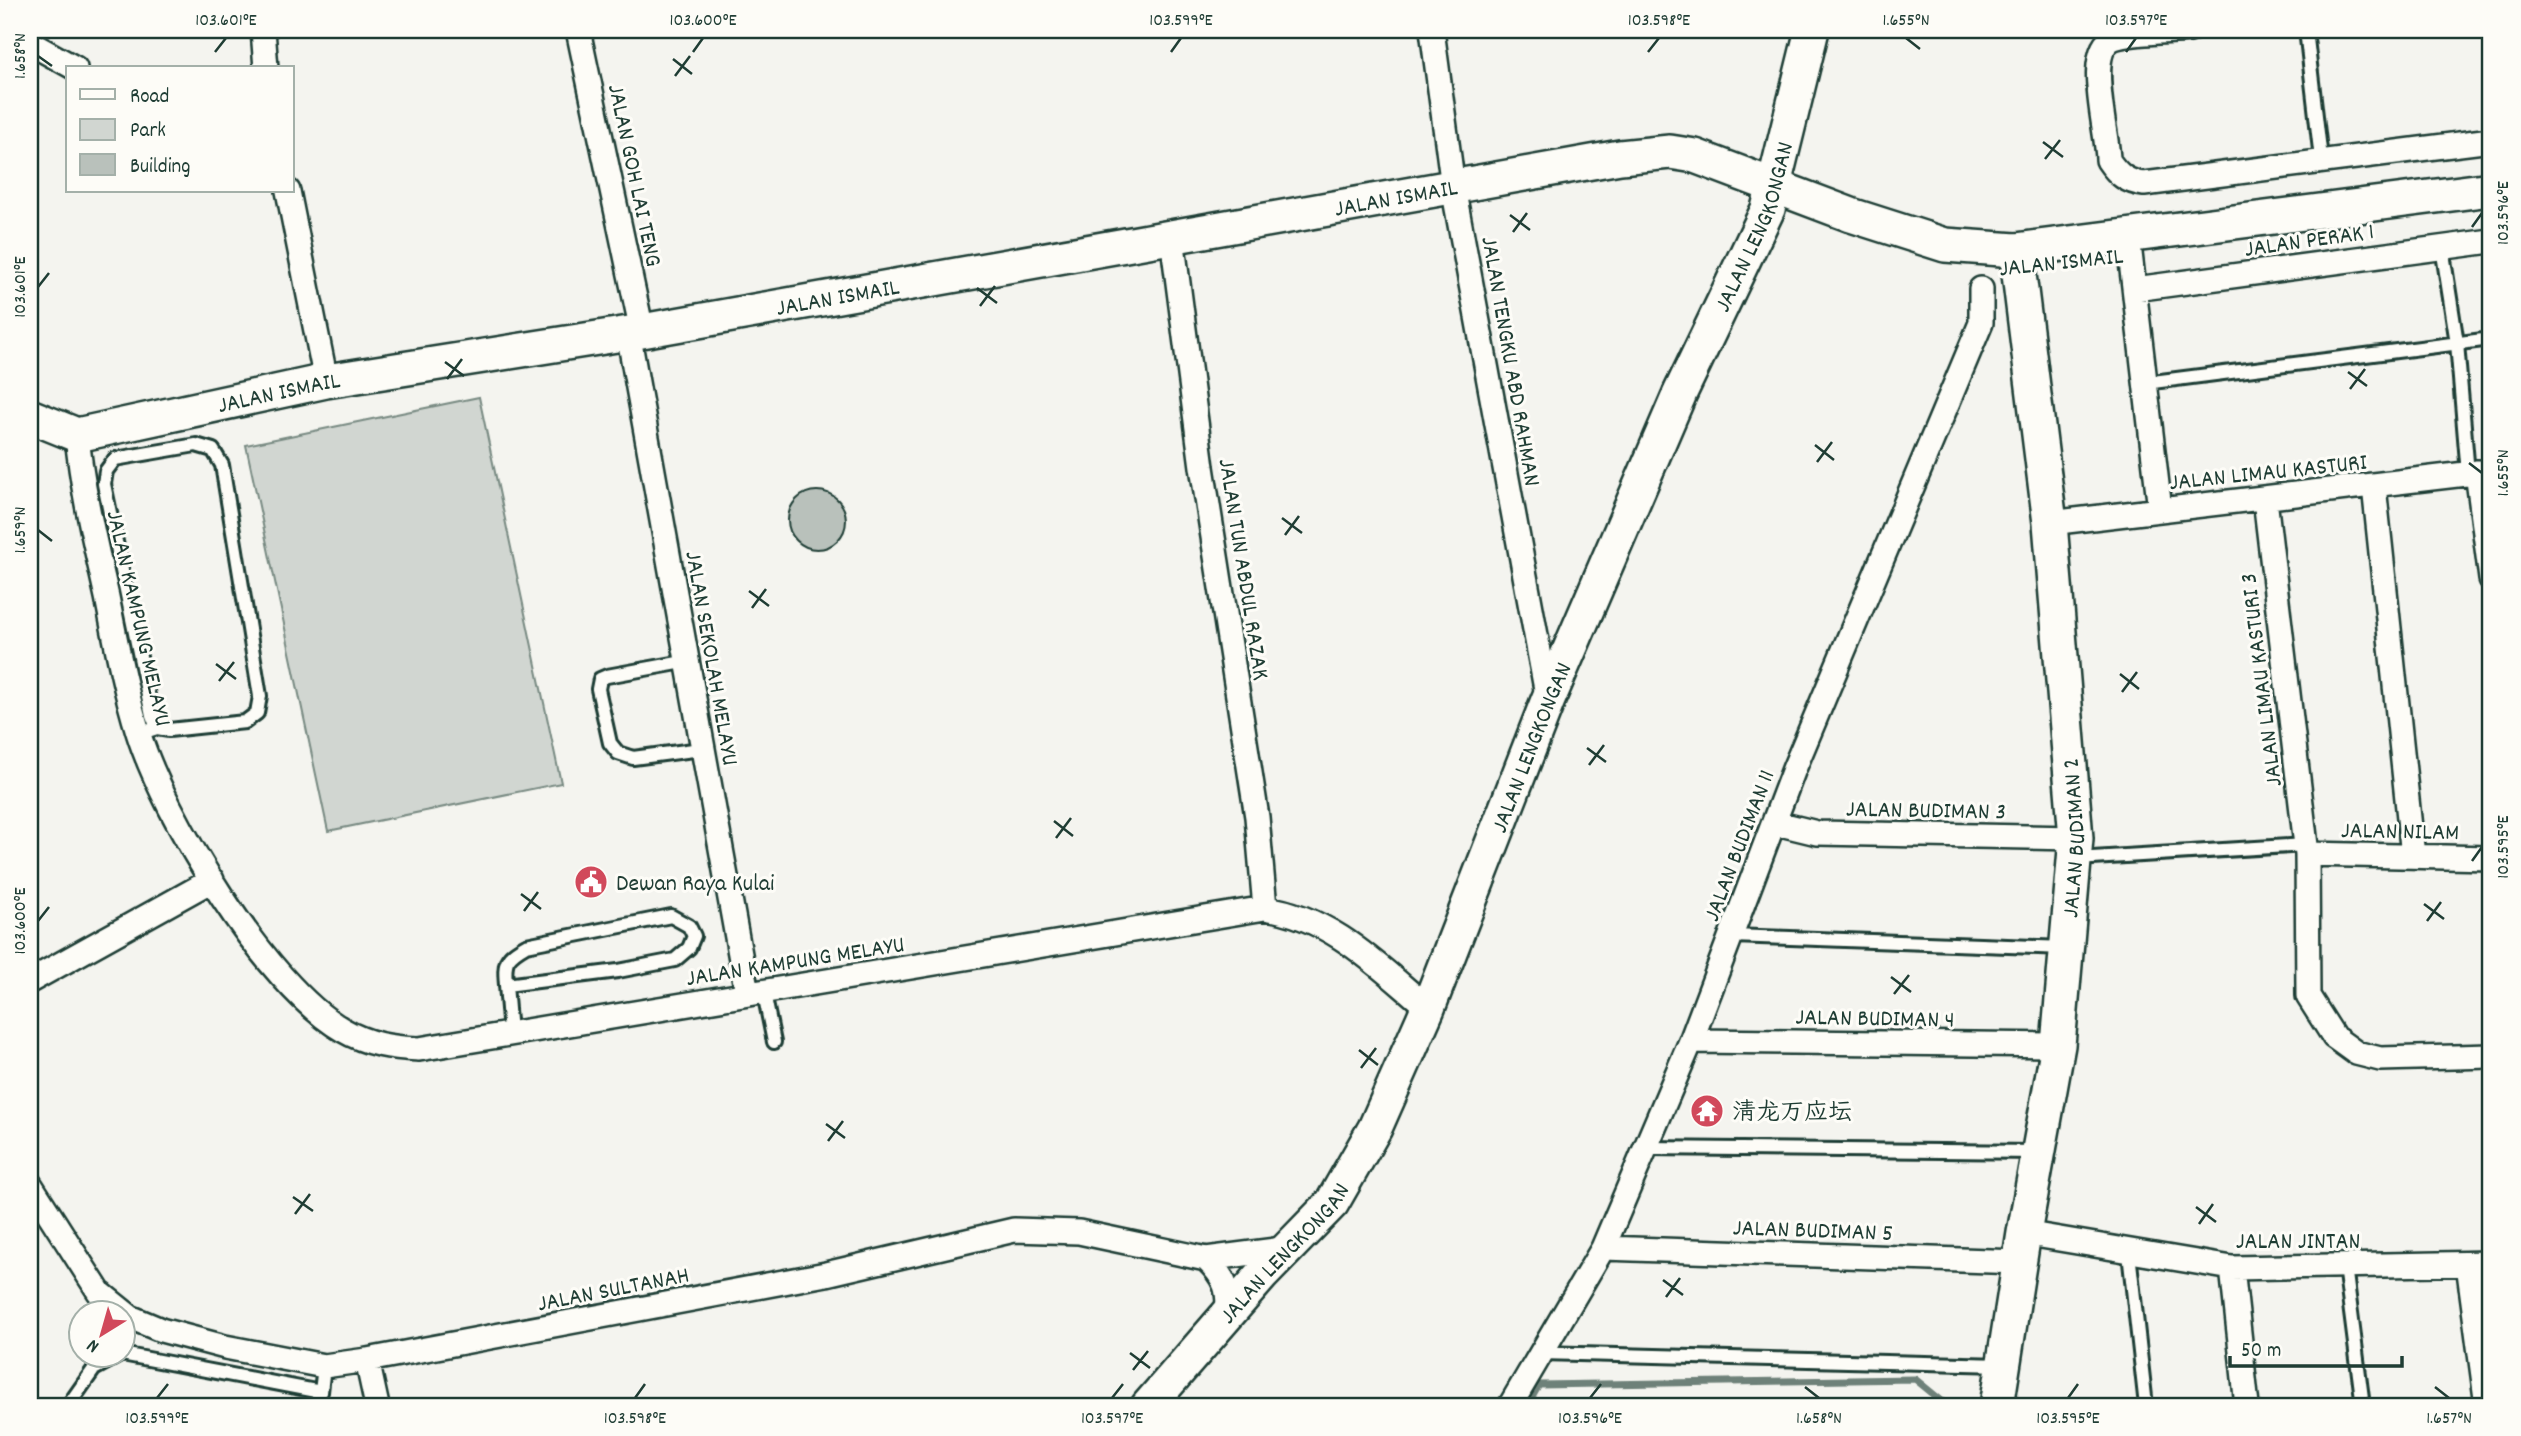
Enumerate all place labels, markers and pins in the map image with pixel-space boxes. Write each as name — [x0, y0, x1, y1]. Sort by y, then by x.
public building icon: Dewan Raya Kulai — [572, 863, 610, 901]
place label: Dewan Raya Kulai — [616, 868, 774, 902]
temple icon: 清龙万应坛 — [1688, 1092, 1726, 1130]
place label: 清龙万应坛 — [1732, 1097, 1852, 1131]

